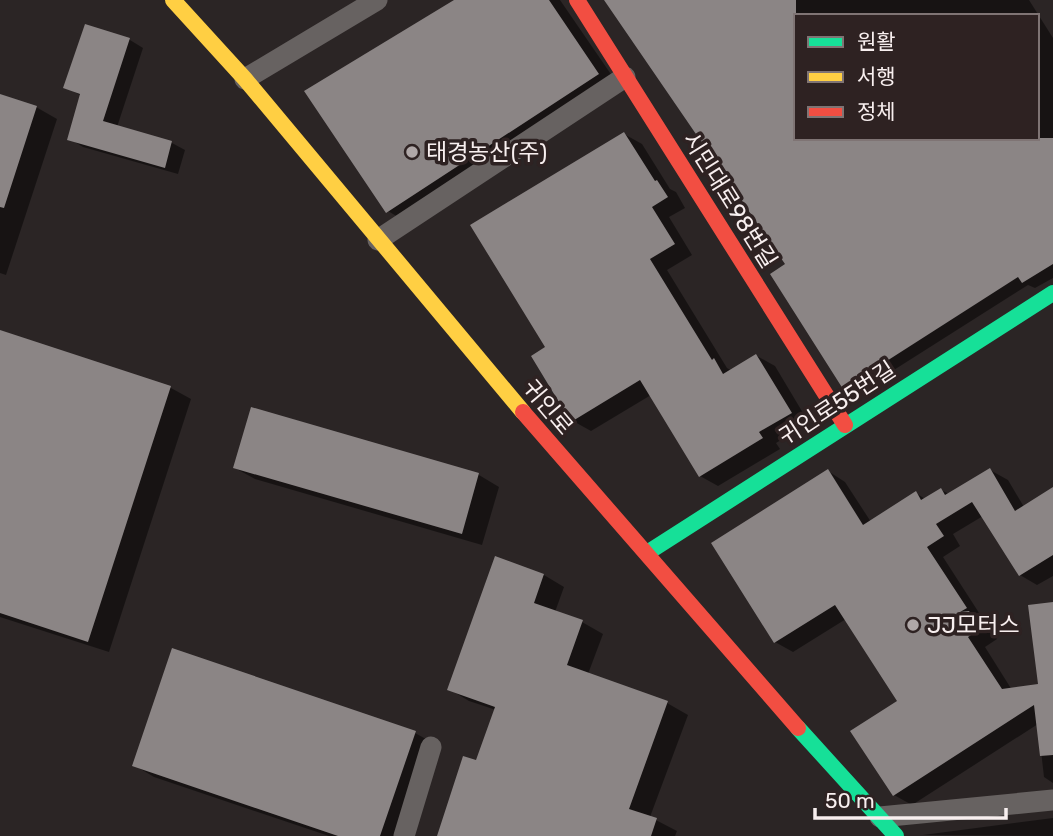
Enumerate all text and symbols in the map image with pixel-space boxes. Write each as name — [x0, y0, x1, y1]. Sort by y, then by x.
legend — [794, 14, 1039, 140]
text: 원활 — [857, 29, 896, 54]
text: 서행 — [857, 64, 896, 89]
text: 정체 — [857, 99, 896, 124]
street label: 시민대로98번길 — [677, 127, 783, 273]
place label: 태경농산(주) — [426, 138, 547, 166]
marker: 태경농산(주) — [404, 144, 420, 160]
street label: 귀인로55번길 — [774, 355, 900, 451]
street label: 귀인로 — [517, 374, 579, 440]
place label: JJ모터스 — [927, 611, 1020, 639]
marker: JJ모터스 — [905, 617, 921, 633]
scale bar — [815, 776, 1006, 820]
text: 50 m — [825, 788, 875, 813]

